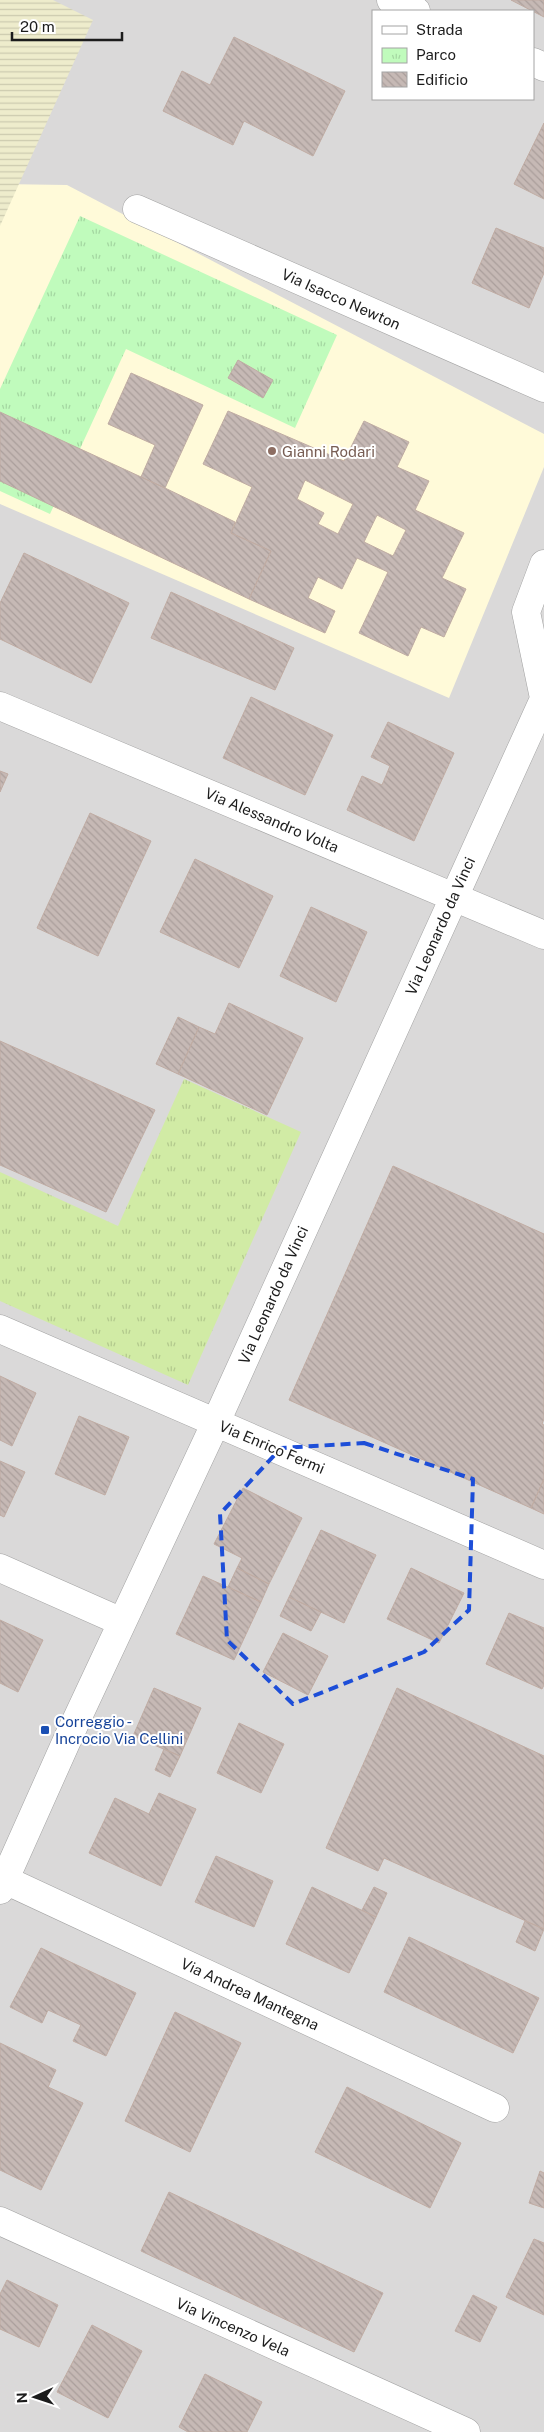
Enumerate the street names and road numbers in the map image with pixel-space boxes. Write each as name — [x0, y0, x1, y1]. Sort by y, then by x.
street label: Via Isacco Newton — [279, 265, 403, 333]
street label: Via Alessandro Volta — [203, 784, 341, 856]
street label: Via Leonardo da Vinci — [402, 854, 478, 998]
street label: Via Leonardo da Vinci — [235, 1223, 311, 1367]
street label: Via Enrico Fermi — [217, 1417, 327, 1477]
street label: Via Andrea Mantegna — [178, 1955, 322, 2033]
street label: Via Vincenzo Vela — [174, 2294, 292, 2360]

